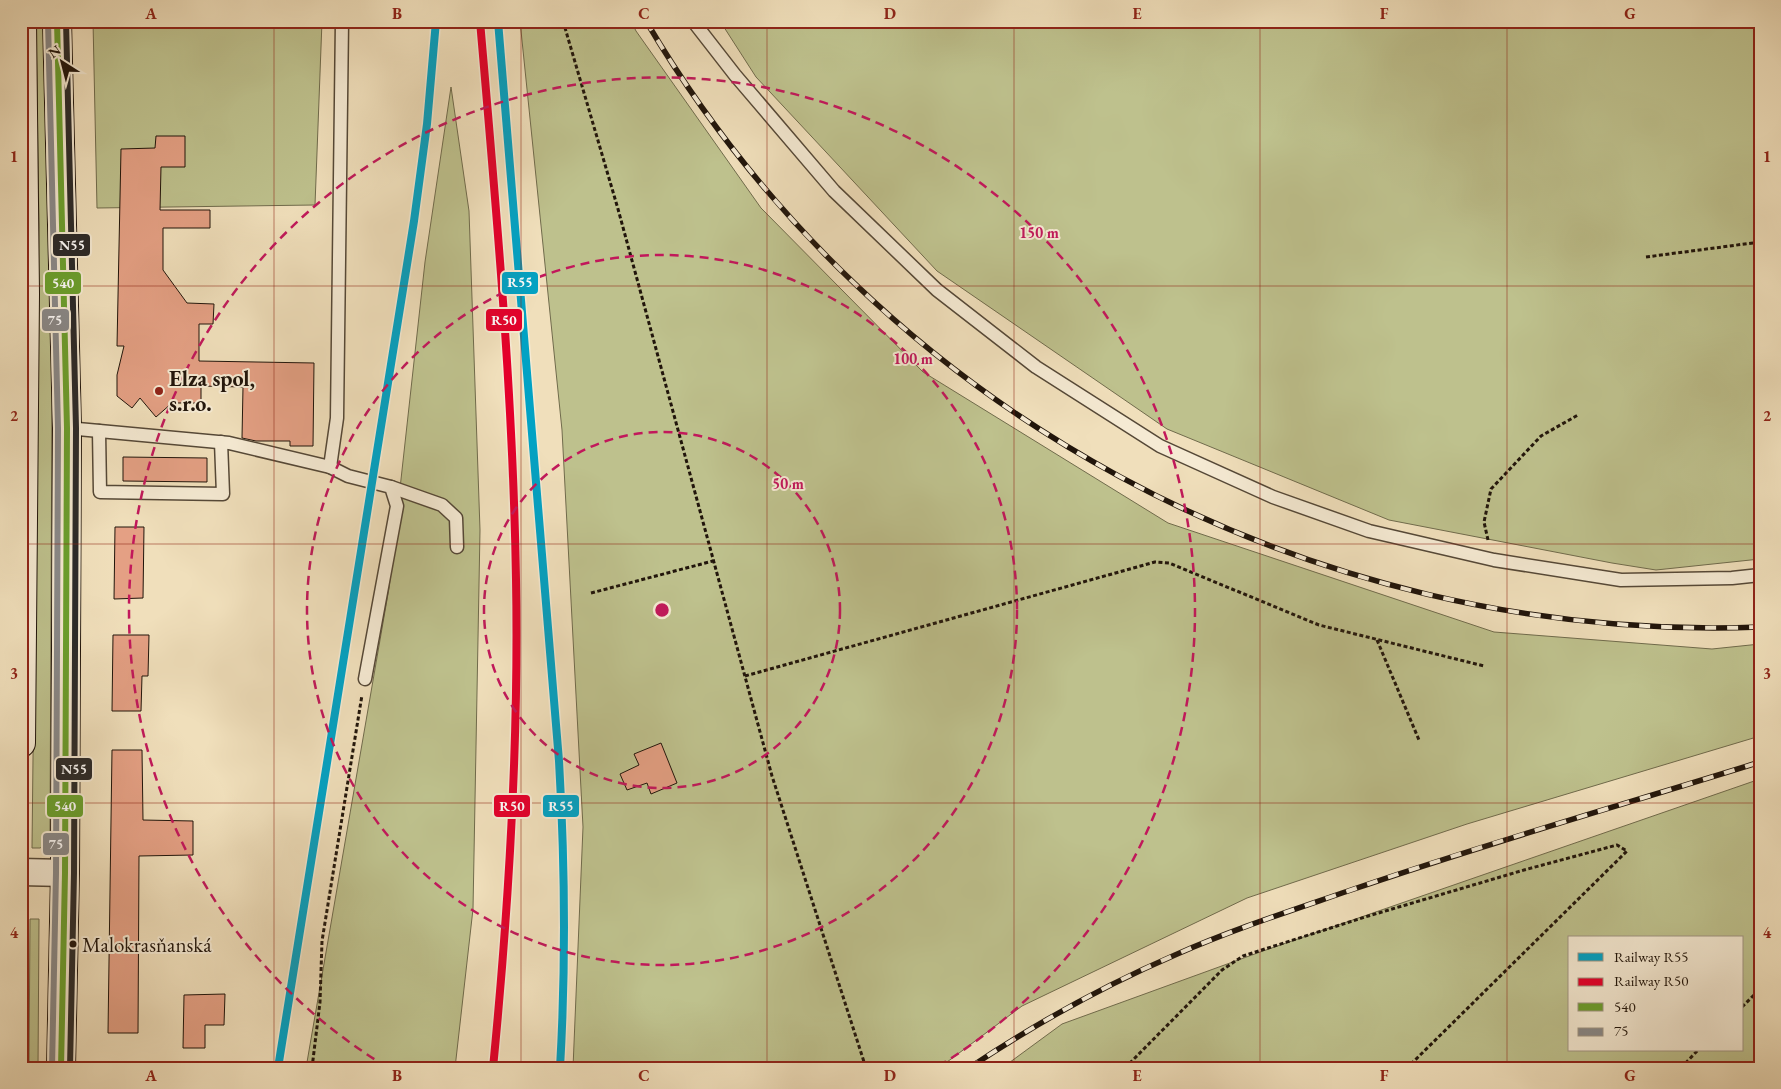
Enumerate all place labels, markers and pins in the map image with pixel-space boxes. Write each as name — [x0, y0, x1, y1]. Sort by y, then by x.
place label: Elza spol, s.r.o. — [169, 364, 255, 418]
marker: Elza spol, s.r.o. — [153, 385, 165, 397]
centre of rings — [653, 601, 671, 619]
place label: Malokrasňanská — [82, 931, 212, 958]
marker: Malokrasňanská — [68, 939, 78, 949]

